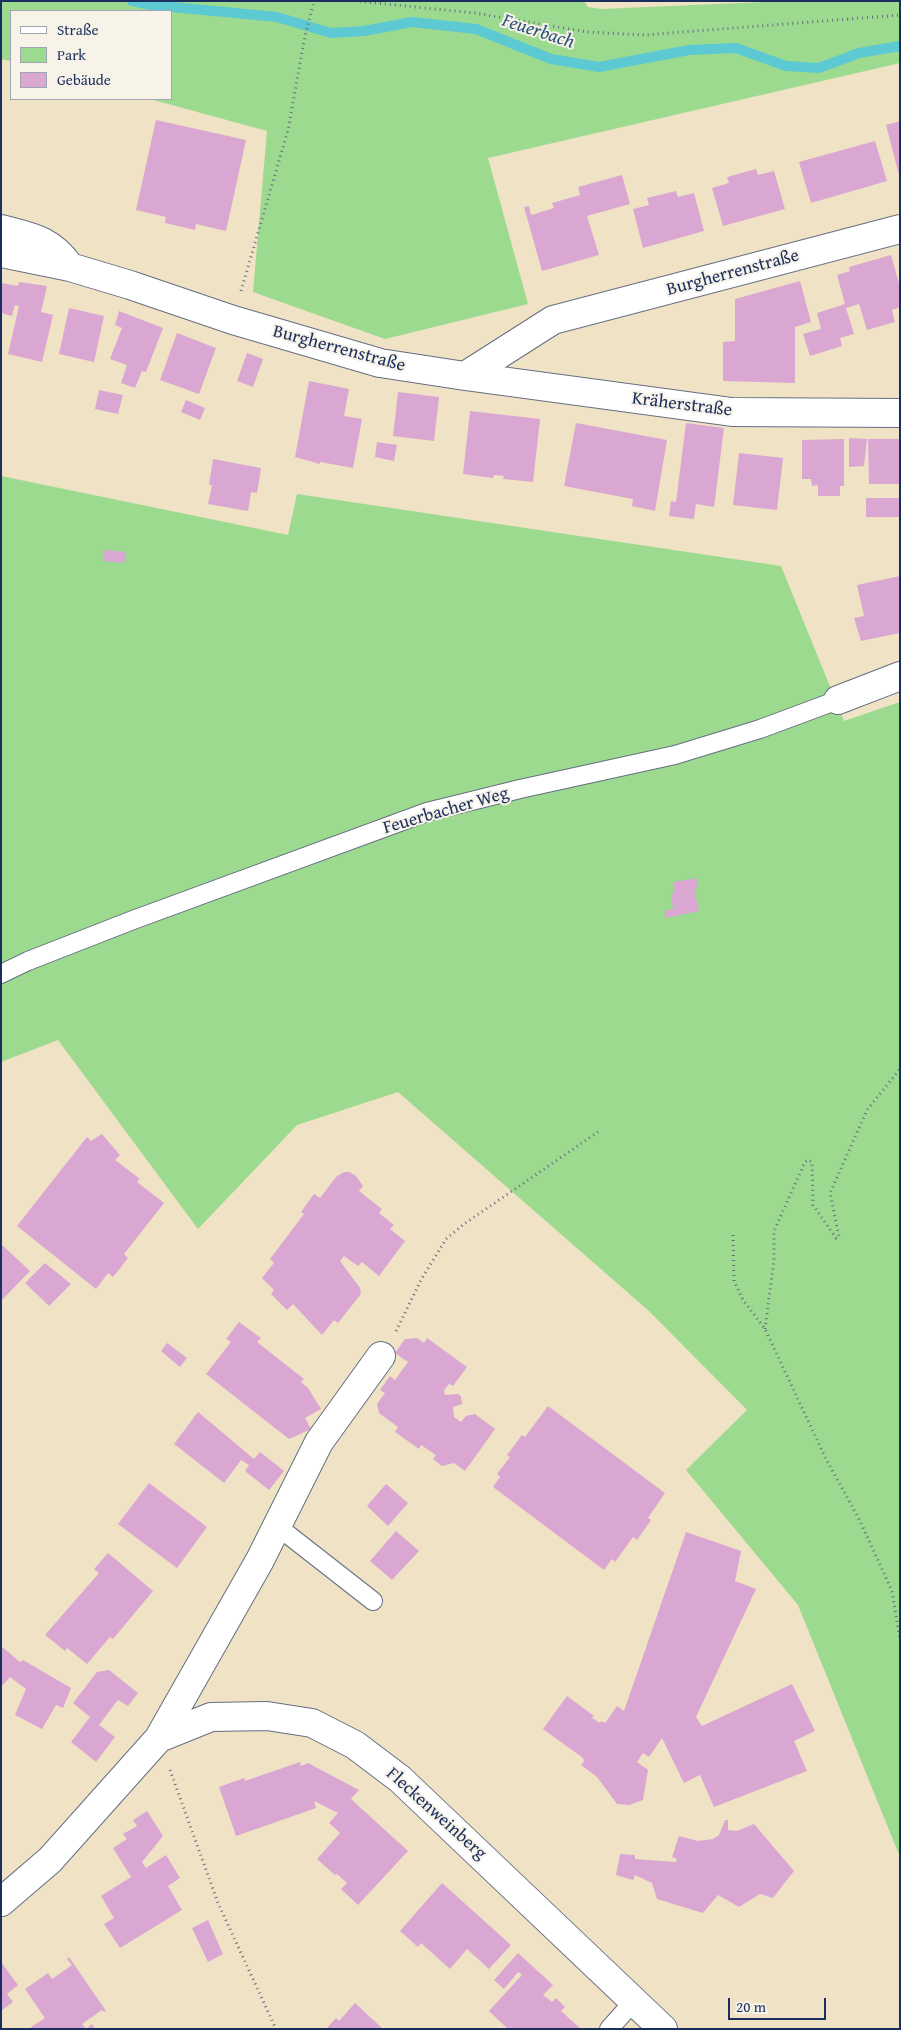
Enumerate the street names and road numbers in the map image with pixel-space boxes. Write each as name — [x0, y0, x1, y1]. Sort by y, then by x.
street label: Burgherrenstraße — [664, 245, 802, 301]
street label: Burgherrenstraße — [270, 321, 408, 377]
street label: Kräherstraße — [631, 388, 733, 422]
street label: Feuerbacher Weg — [381, 783, 511, 839]
street label: Fleckenweinberg — [381, 1763, 491, 1865]

